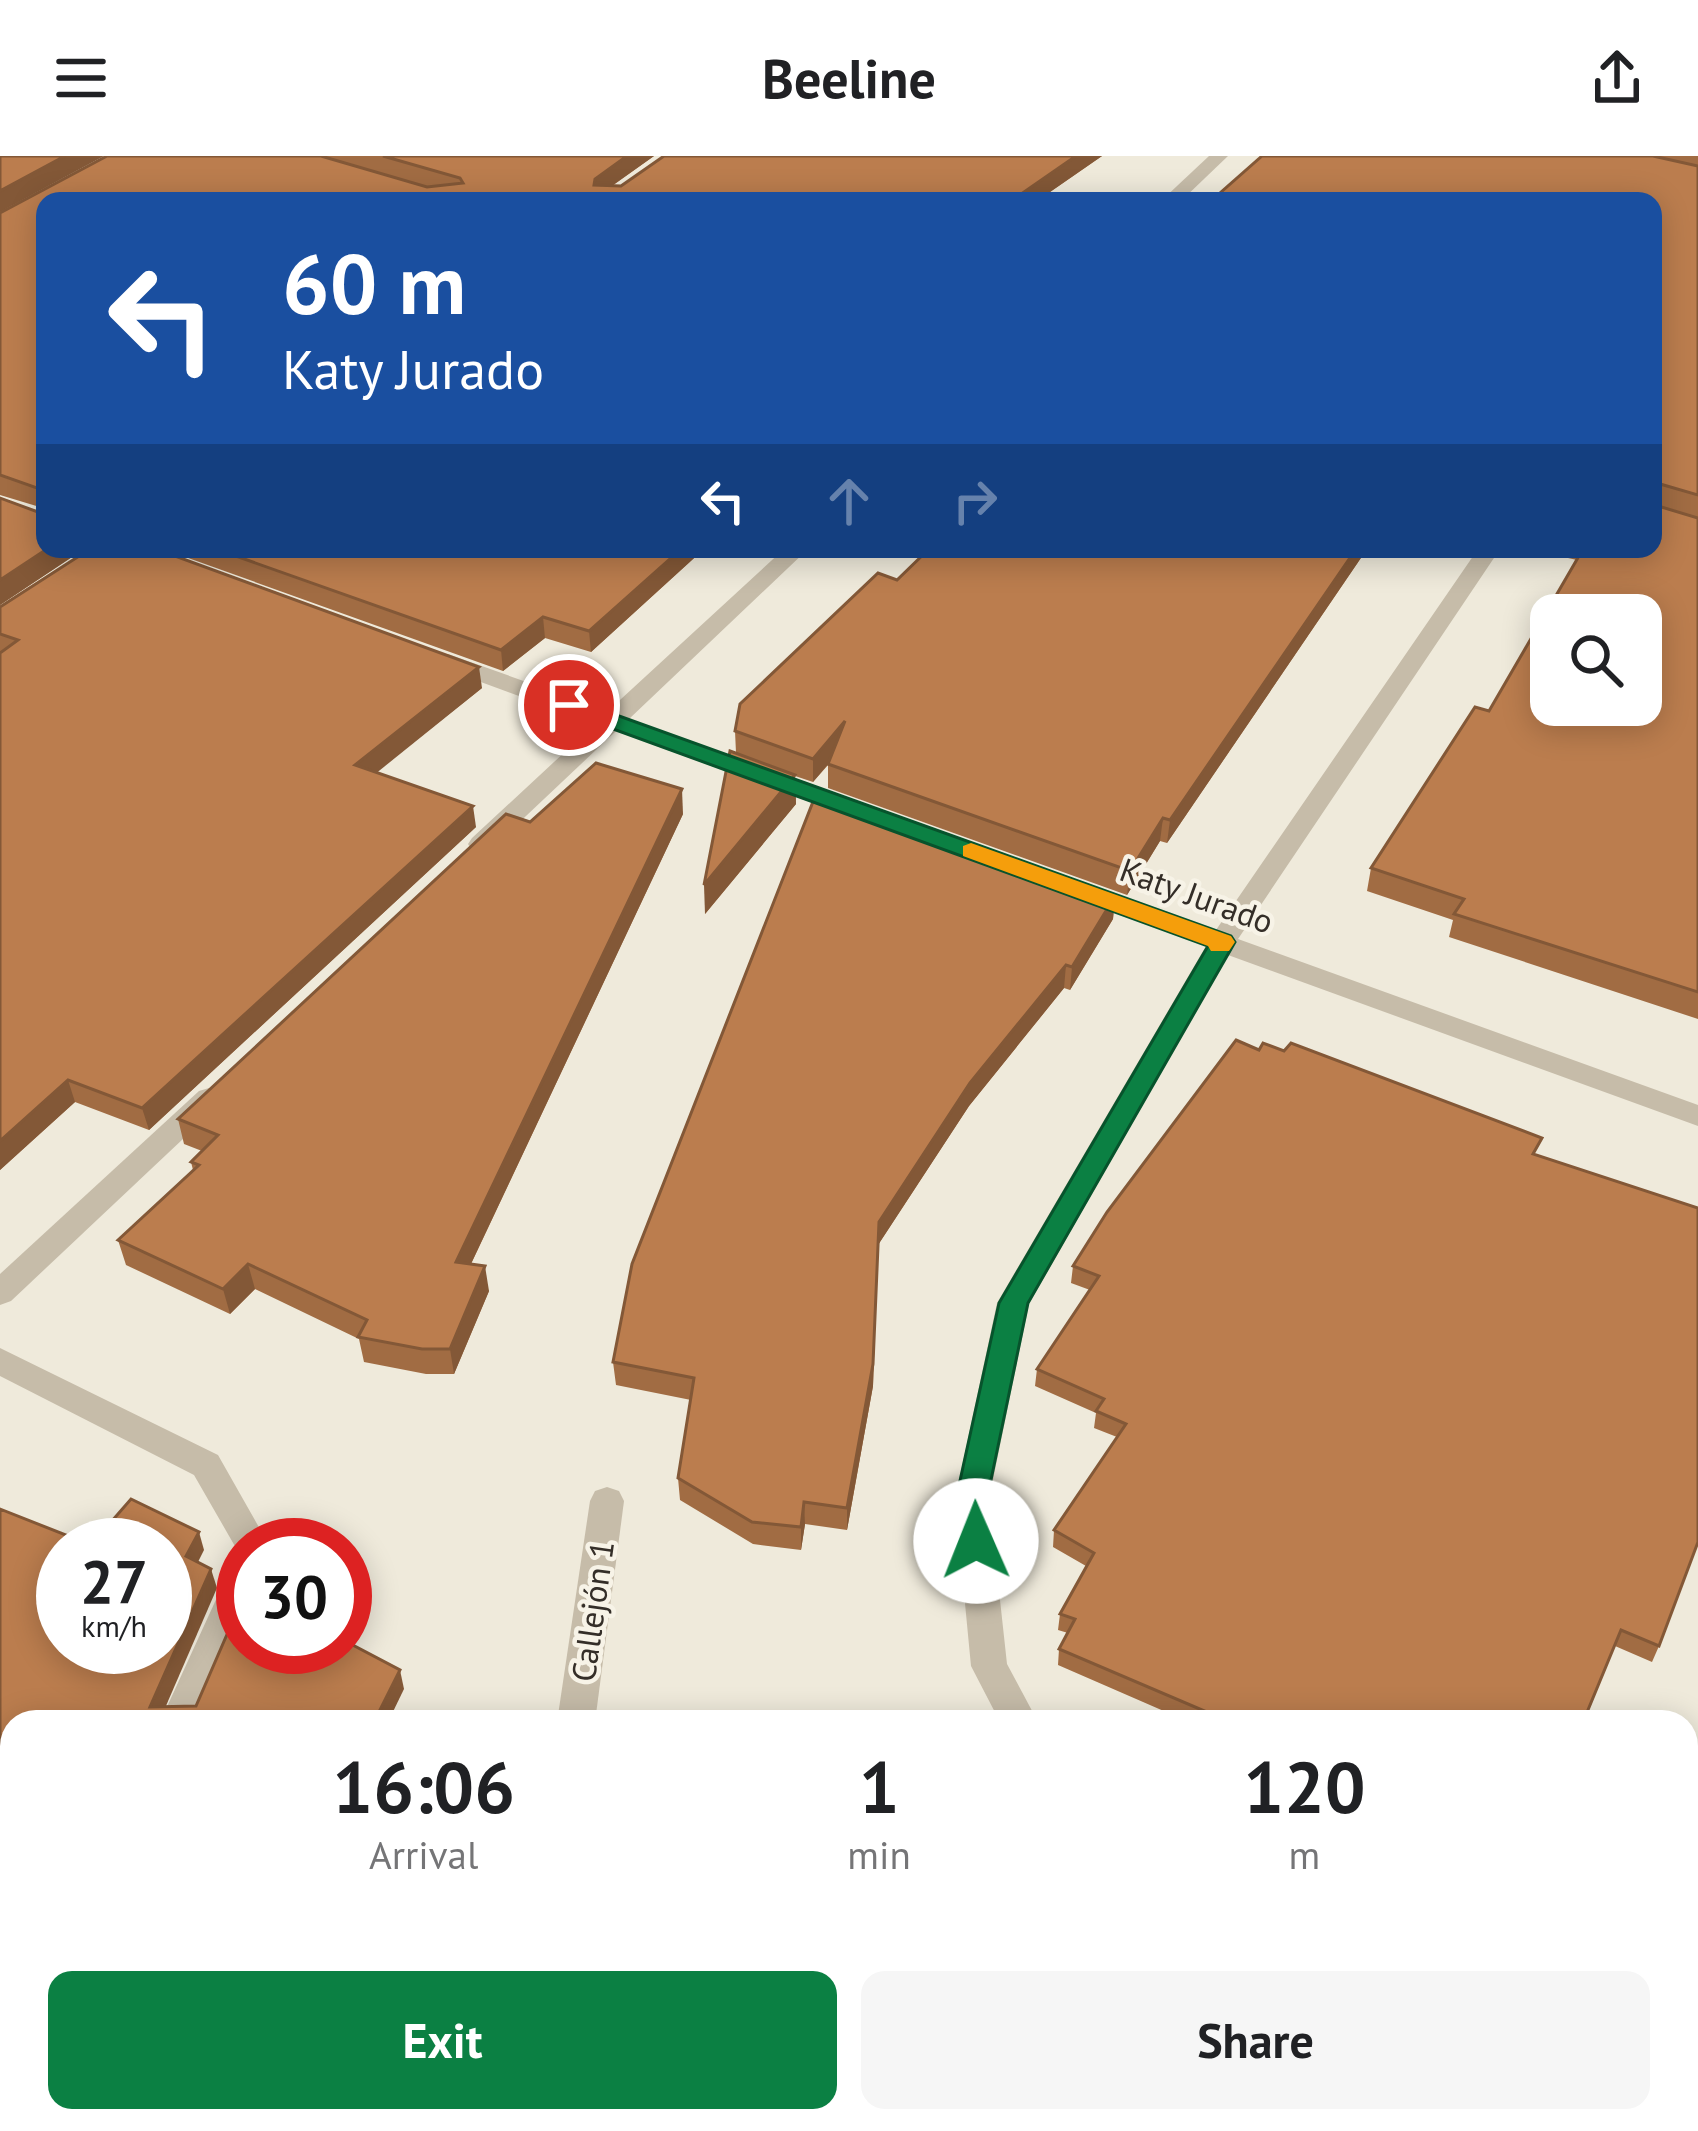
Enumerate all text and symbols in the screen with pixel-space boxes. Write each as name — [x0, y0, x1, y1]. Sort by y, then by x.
text: Beeline — [762, 43, 936, 113]
icon: menu — [48, 45, 114, 111]
icon: share — [1584, 45, 1650, 111]
text: 60 m — [282, 228, 466, 337]
icon: left — [84, 240, 240, 396]
text: Katy Jurado — [282, 334, 544, 404]
icon: left — [690, 468, 756, 534]
icon: ahead — [816, 468, 882, 534]
icon: right — [942, 468, 1008, 534]
map controls — [1530, 594, 1662, 726]
button: search — [1530, 594, 1662, 726]
pin — [518, 654, 620, 756]
icon: arrive — [536, 672, 602, 738]
street label: Katy Jurado — [1114, 847, 1280, 943]
position arrow — [913, 1478, 1039, 1604]
speed limit sign: 30 — [216, 1518, 372, 1674]
street label: Callejón 1 — [561, 1538, 623, 1684]
text: 27 — [80, 1542, 148, 1620]
text: km/h — [81, 1606, 147, 1645]
text: 16:06 — [332, 1740, 515, 1833]
text: 1 — [859, 1740, 900, 1833]
text: 120 — [1243, 1740, 1366, 1833]
text: Arrival — [369, 1829, 478, 1880]
text: min — [847, 1829, 911, 1880]
text: m — [1289, 1829, 1320, 1880]
button: Exit — [48, 1971, 837, 2109]
button: Share — [861, 1971, 1650, 2109]

